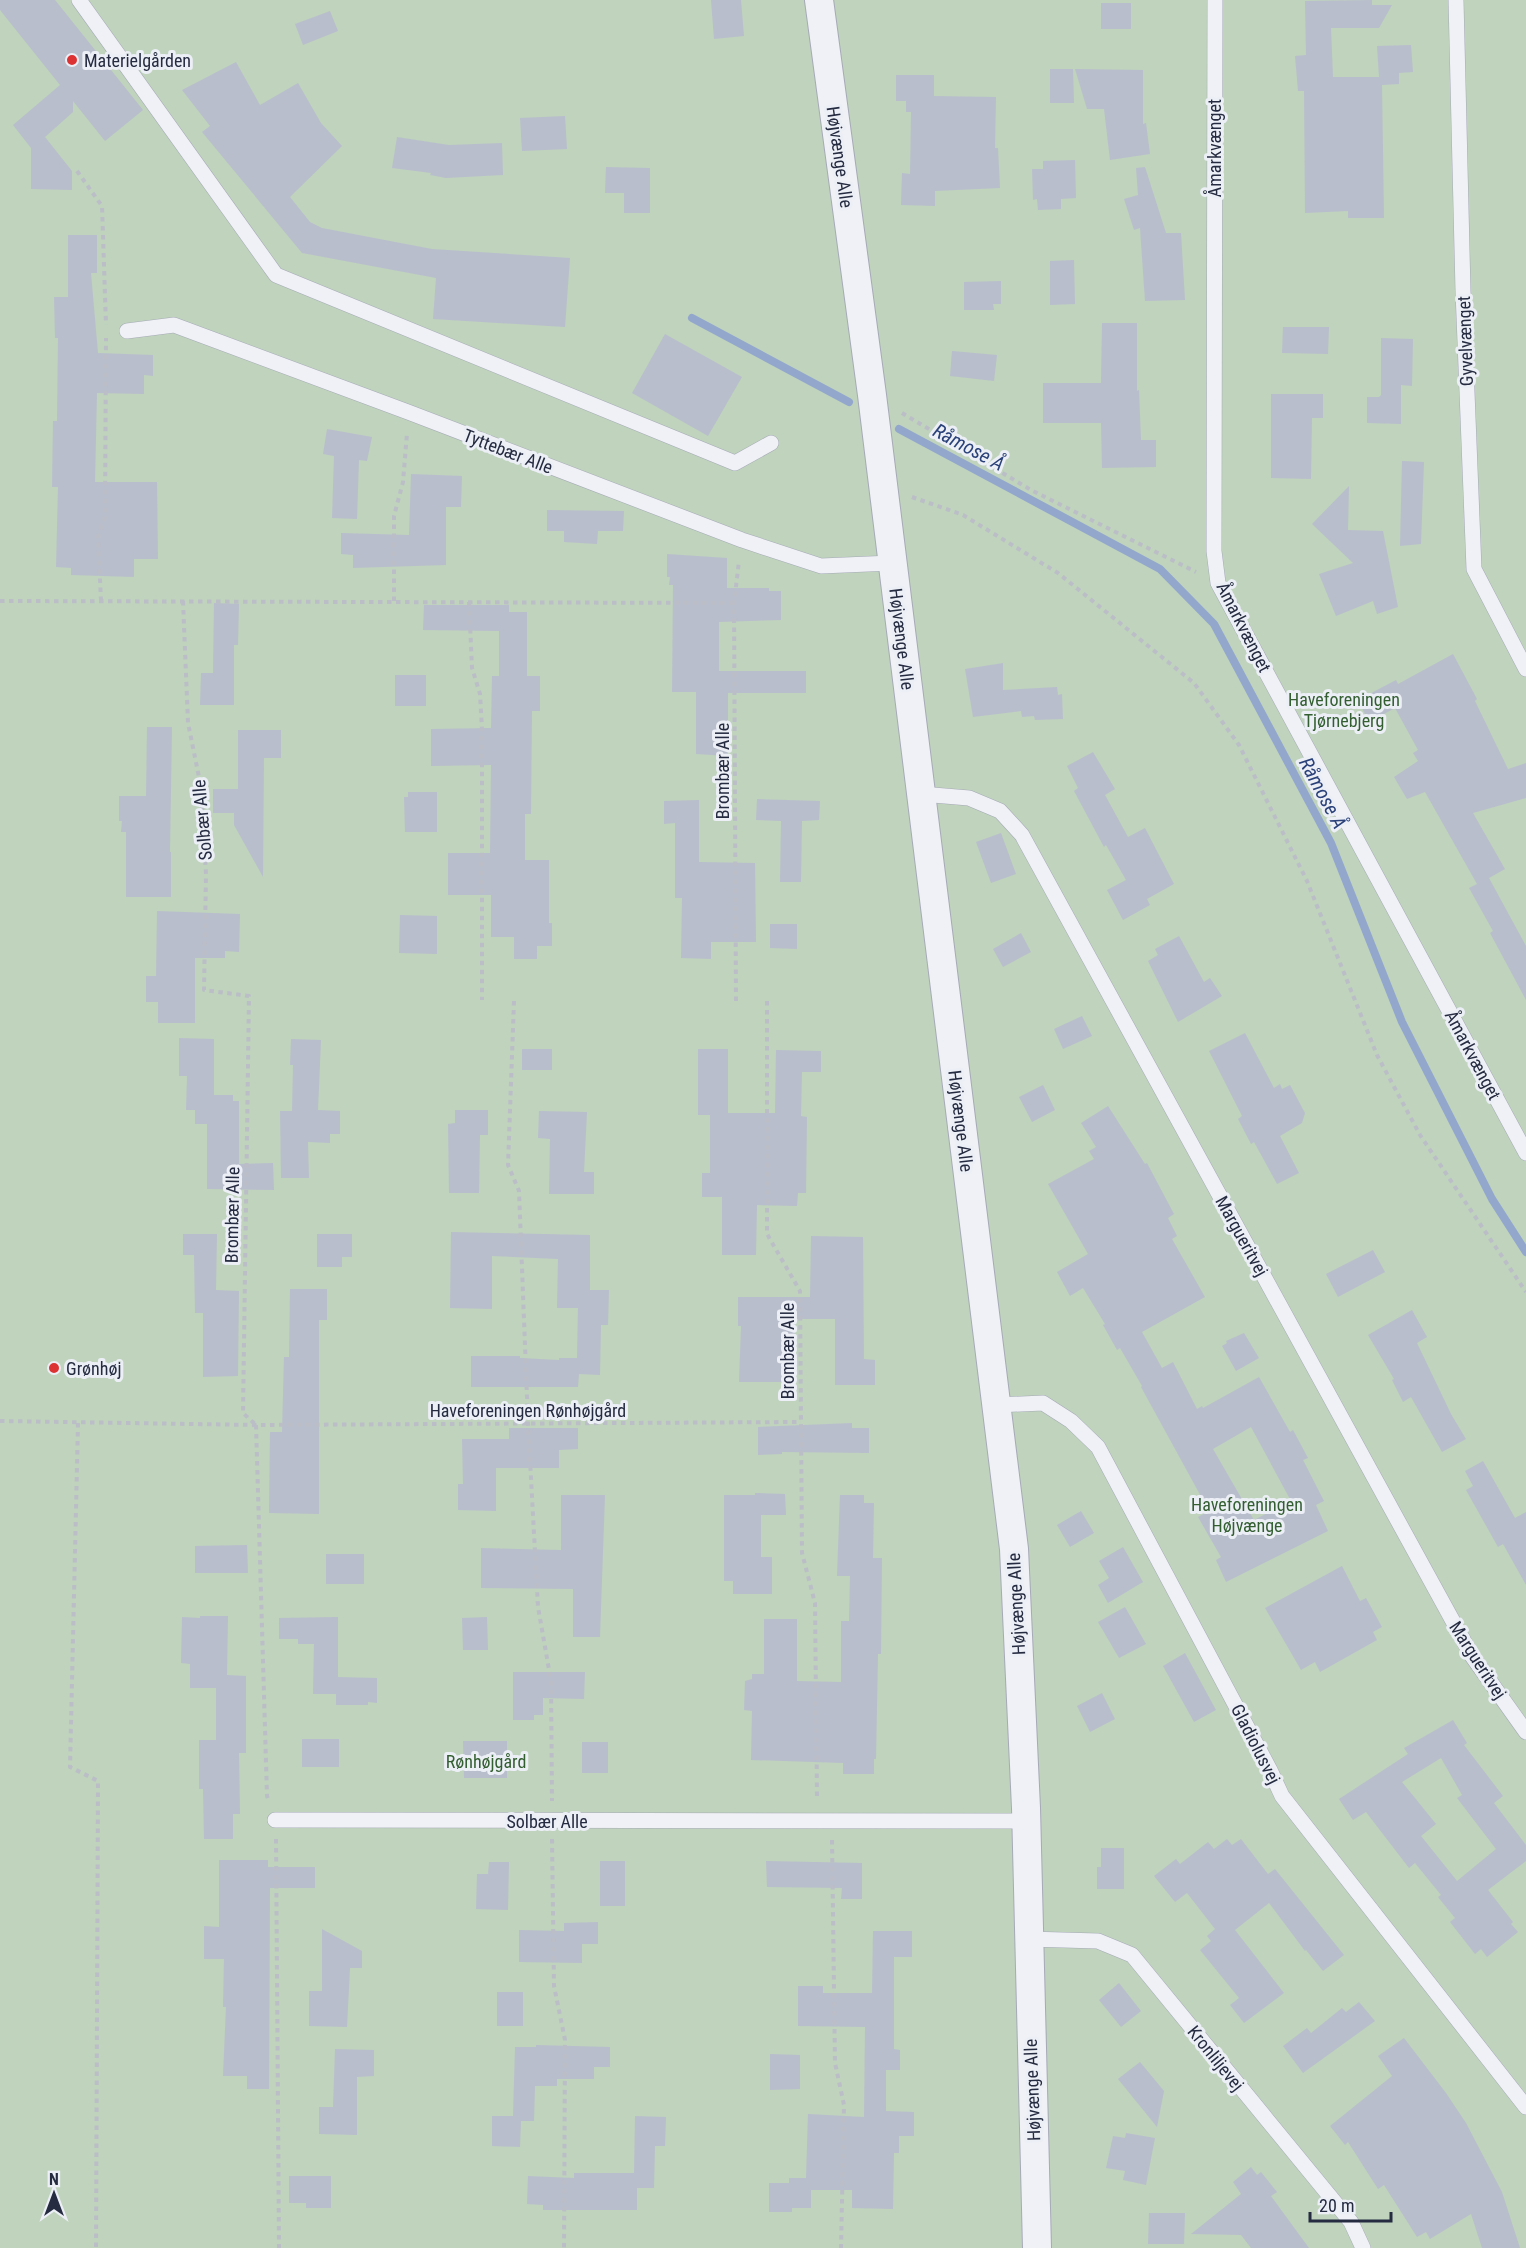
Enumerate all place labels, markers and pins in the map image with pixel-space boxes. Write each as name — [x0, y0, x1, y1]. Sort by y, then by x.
place label: Materielgården — [84, 50, 191, 71]
marker: Materielgården — [65, 53, 79, 67]
place label: Grønhøj — [66, 1358, 122, 1379]
marker: Grønhøj — [47, 1361, 61, 1375]

